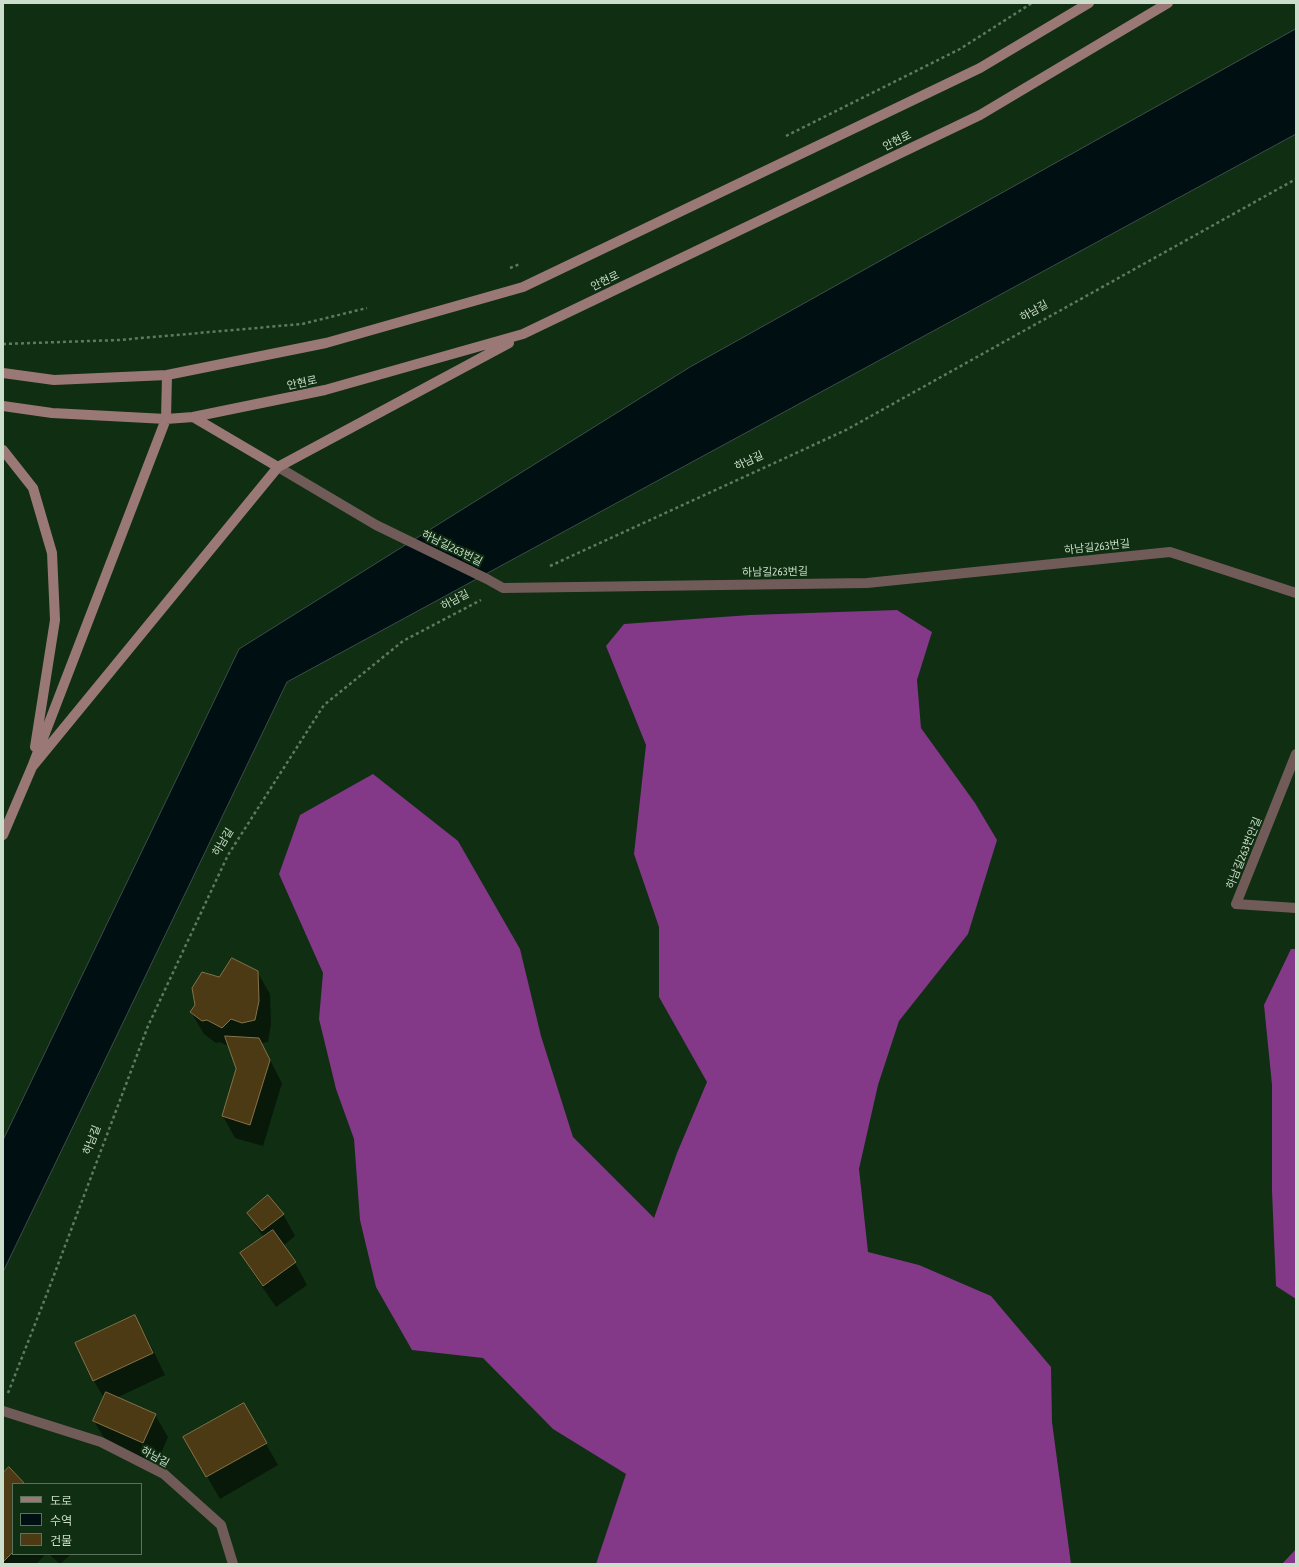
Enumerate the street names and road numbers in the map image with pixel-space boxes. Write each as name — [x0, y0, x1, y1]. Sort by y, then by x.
street label: 안현로 — [880, 128, 914, 154]
street label: 안현로 — [588, 268, 622, 294]
street label: 하남길 — [1018, 298, 1050, 324]
street label: 안현로 — [286, 373, 318, 393]
street label: 하남길 — [732, 449, 766, 473]
street label: 하남길263번길 — [419, 528, 485, 568]
street label: 하남길263번길 — [1063, 537, 1131, 557]
street label: 하남길263번길 — [742, 565, 808, 579]
street label: 하남길 — [438, 587, 472, 613]
street label: 하남길263번안길 — [1224, 815, 1264, 891]
street label: 하남길 — [210, 826, 236, 858]
street label: 하남길 — [80, 1123, 104, 1157]
street label: 하남길 — [139, 1444, 171, 1470]

